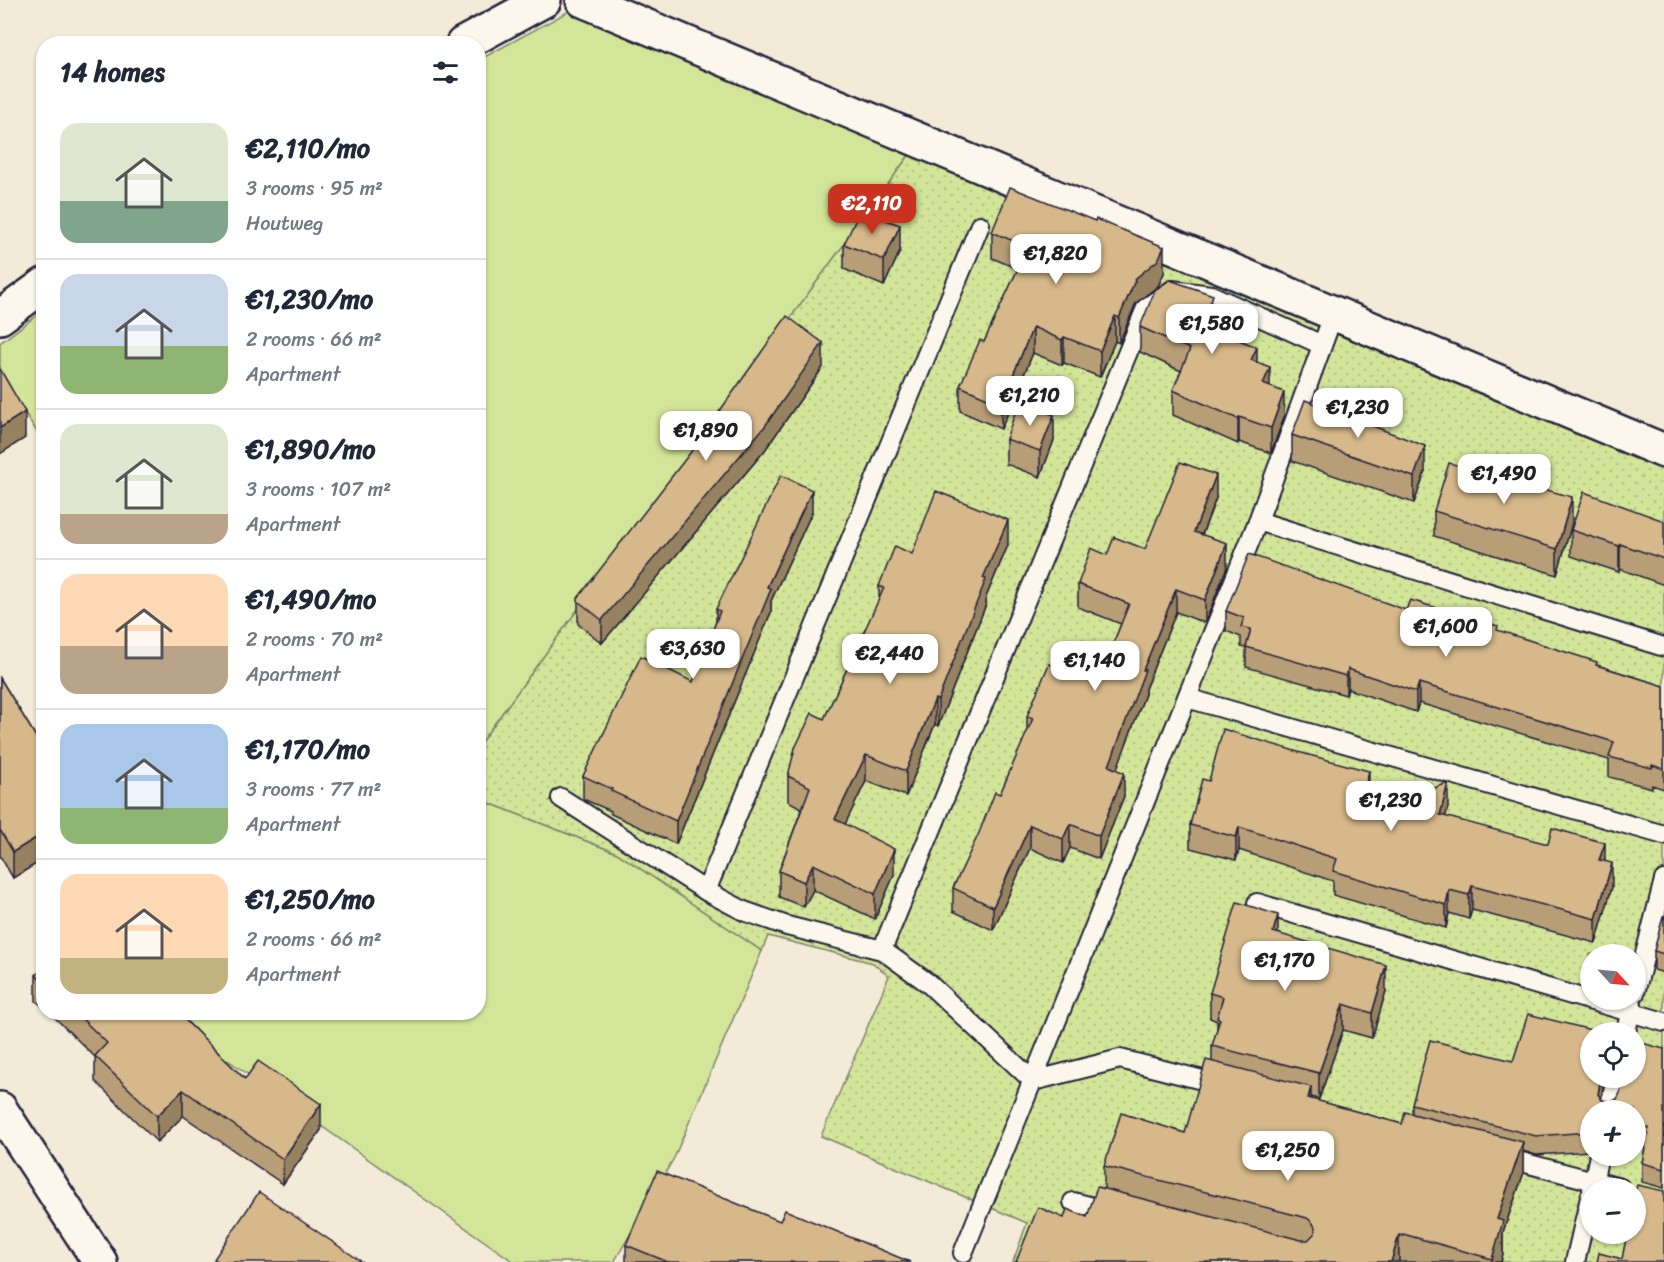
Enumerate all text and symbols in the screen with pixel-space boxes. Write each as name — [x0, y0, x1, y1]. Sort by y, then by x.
text: 14 homes — [60, 49, 165, 95]
icon: filters — [429, 56, 462, 89]
text: €2,110/mo — [246, 125, 370, 171]
icon: home — [108, 147, 180, 219]
text: 3 rooms · 95 m² — [246, 171, 383, 206]
pin: €2,110 — [823, 184, 921, 235]
text: €2,110 — [842, 186, 902, 221]
text: Houtweg — [246, 206, 323, 241]
pin: €1,820 — [1007, 234, 1105, 285]
text: €1,820 — [1024, 236, 1088, 271]
text: €1,230/mo — [246, 276, 373, 322]
icon: home — [108, 298, 180, 370]
pin: €1,580 — [1163, 304, 1261, 355]
text: €1,580 — [1180, 306, 1244, 341]
text: 2 rooms · 66 m² — [246, 322, 382, 357]
text: Apartment — [246, 357, 340, 392]
pin: €1,210 — [981, 376, 1079, 427]
text: €1,210 — [1000, 378, 1060, 413]
pin: €1,230 — [1309, 388, 1407, 439]
text: €1,230 — [1327, 390, 1389, 425]
pin: €1,890 — [657, 411, 755, 462]
text: €1,890 — [674, 413, 738, 448]
text: €1,890/mo — [246, 426, 376, 472]
icon: home — [108, 448, 180, 520]
pin: €1,490 — [1455, 454, 1553, 505]
text: €1,490 — [1472, 456, 1536, 491]
text: 3 rooms · 107 m² — [246, 472, 391, 507]
text: Apartment — [246, 507, 340, 542]
text: €1,490/mo — [246, 576, 376, 622]
icon: home — [108, 598, 180, 670]
pin: €1,600 — [1397, 607, 1495, 658]
text: €1,600 — [1414, 609, 1478, 644]
text: 2 rooms · 70 m² — [246, 622, 383, 657]
pin: €3,630 — [644, 629, 742, 680]
text: €3,630 — [661, 631, 725, 666]
pin: €2,440 — [841, 634, 939, 685]
text: €2,440 — [856, 636, 924, 671]
pin: €1,140 — [1046, 641, 1144, 692]
text: €1,140 — [1065, 643, 1125, 678]
text: Apartment — [246, 657, 340, 692]
text: €1,170/mo — [246, 726, 370, 772]
icon: home — [108, 748, 180, 820]
text: 3 rooms · 77 m² — [246, 772, 381, 807]
pin: €1,230 — [1342, 781, 1440, 832]
text: €1,230 — [1360, 783, 1422, 818]
text: Apartment — [246, 807, 340, 842]
text: €1,250/mo — [246, 876, 375, 922]
icon: home — [108, 898, 180, 970]
text: 2 rooms · 66 m² — [246, 922, 382, 957]
pin: €1,170 — [1236, 941, 1334, 992]
text: €1,170 — [1255, 943, 1315, 978]
north arrow — [1580, 944, 1646, 1010]
map controls — [1580, 944, 1646, 1244]
text: Apartment — [246, 957, 340, 992]
button: locate — [1580, 1022, 1646, 1088]
button: + — [1580, 1100, 1646, 1166]
pin: €1,250 — [1239, 1131, 1337, 1182]
text: €1,250 — [1256, 1133, 1320, 1168]
button: − — [1580, 1178, 1646, 1244]

